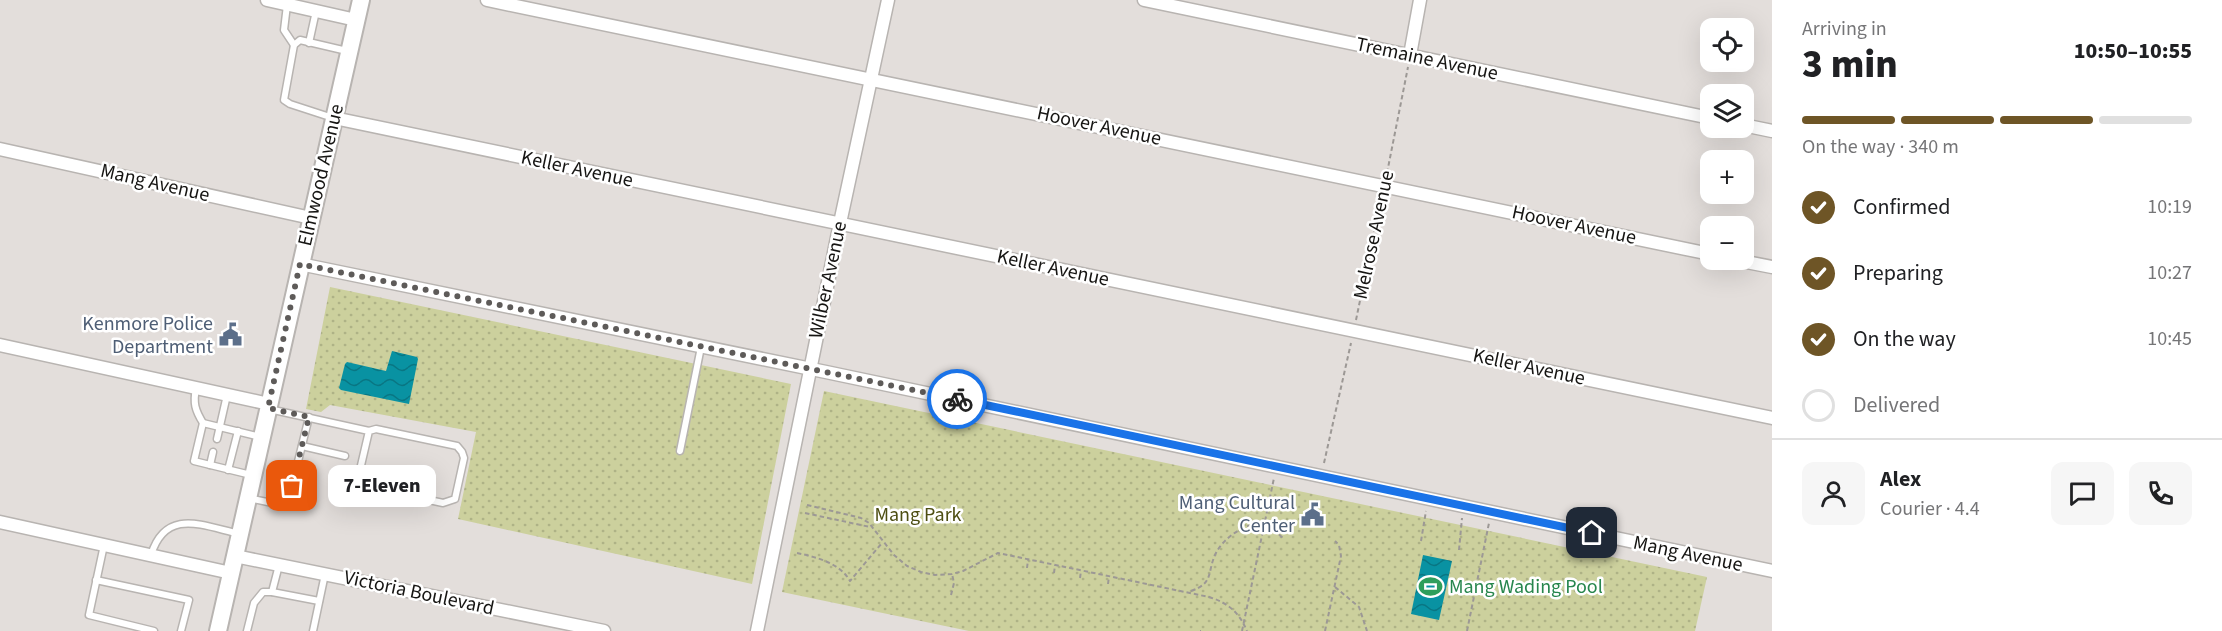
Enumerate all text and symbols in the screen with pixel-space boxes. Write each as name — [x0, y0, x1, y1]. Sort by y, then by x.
text: Arriving in — [1802, 15, 1887, 43]
map controls — [1700, 18, 1754, 270]
button: locate — [1700, 18, 1754, 72]
street label: Tremaine Avenue — [1353, 30, 1501, 88]
text: 10:50–10:55 — [2074, 35, 2192, 67]
text: 3 min — [1802, 37, 1898, 93]
button: layers — [1700, 84, 1754, 138]
street label: Hoover Avenue — [1034, 99, 1164, 153]
street label: Elmwood Avenue — [291, 101, 351, 249]
text: On the way · 340 m — [1802, 133, 1959, 161]
street label: Keller Avenue — [518, 143, 636, 195]
button: + — [1700, 150, 1754, 204]
street label: Mang Avenue — [98, 157, 212, 209]
street label: Melrose Avenue — [1347, 168, 1401, 302]
icon: check — [1802, 191, 1835, 224]
text: Confirmed — [1853, 191, 1950, 223]
text: 10:19 — [2147, 193, 2192, 221]
street label: Hoover Avenue — [1509, 198, 1639, 252]
button: − — [1700, 216, 1754, 270]
street label: Wilber Avenue — [802, 219, 854, 341]
street label: Keller Avenue — [994, 242, 1112, 294]
icon: check — [1802, 257, 1835, 290]
text: Preparing — [1853, 257, 1943, 289]
text: 10:27 — [2147, 259, 2192, 287]
place label: Kenmore Police Department — [82, 310, 213, 361]
public building icon: Kenmore Police Department — [218, 322, 244, 348]
icon: check — [1802, 323, 1835, 356]
text: On the way — [1853, 323, 1956, 355]
text: 10:45 — [2147, 325, 2192, 353]
street label: Keller Avenue — [1470, 341, 1588, 393]
courier — [927, 369, 987, 429]
icon: bike — [941, 383, 974, 416]
text: Delivered — [1853, 389, 1940, 421]
pin — [266, 460, 317, 511]
button: person — [1802, 462, 1865, 525]
button: chat — [2051, 462, 2114, 525]
button: phone — [2129, 462, 2192, 525]
text: Alex — [1880, 463, 1921, 495]
callout: 7-Eleven — [328, 465, 436, 507]
icon: bag — [275, 469, 308, 502]
text: 7-Eleven — [343, 472, 421, 500]
place label: Mang Cultural Center — [1179, 489, 1295, 540]
text: Courier · 4.4 — [1880, 495, 1980, 523]
park label: Mang Park — [874, 501, 962, 529]
public building icon: Mang Cultural Center — [1300, 502, 1326, 528]
pin — [1566, 507, 1617, 558]
icon: home — [1575, 516, 1608, 549]
street label: Mang Avenue — [1631, 529, 1745, 579]
street label: Victoria Boulevard — [341, 563, 497, 623]
place label: Mang Wading Pool — [1449, 573, 1603, 601]
sports icon: Mang Wading Pool — [1418, 574, 1444, 600]

